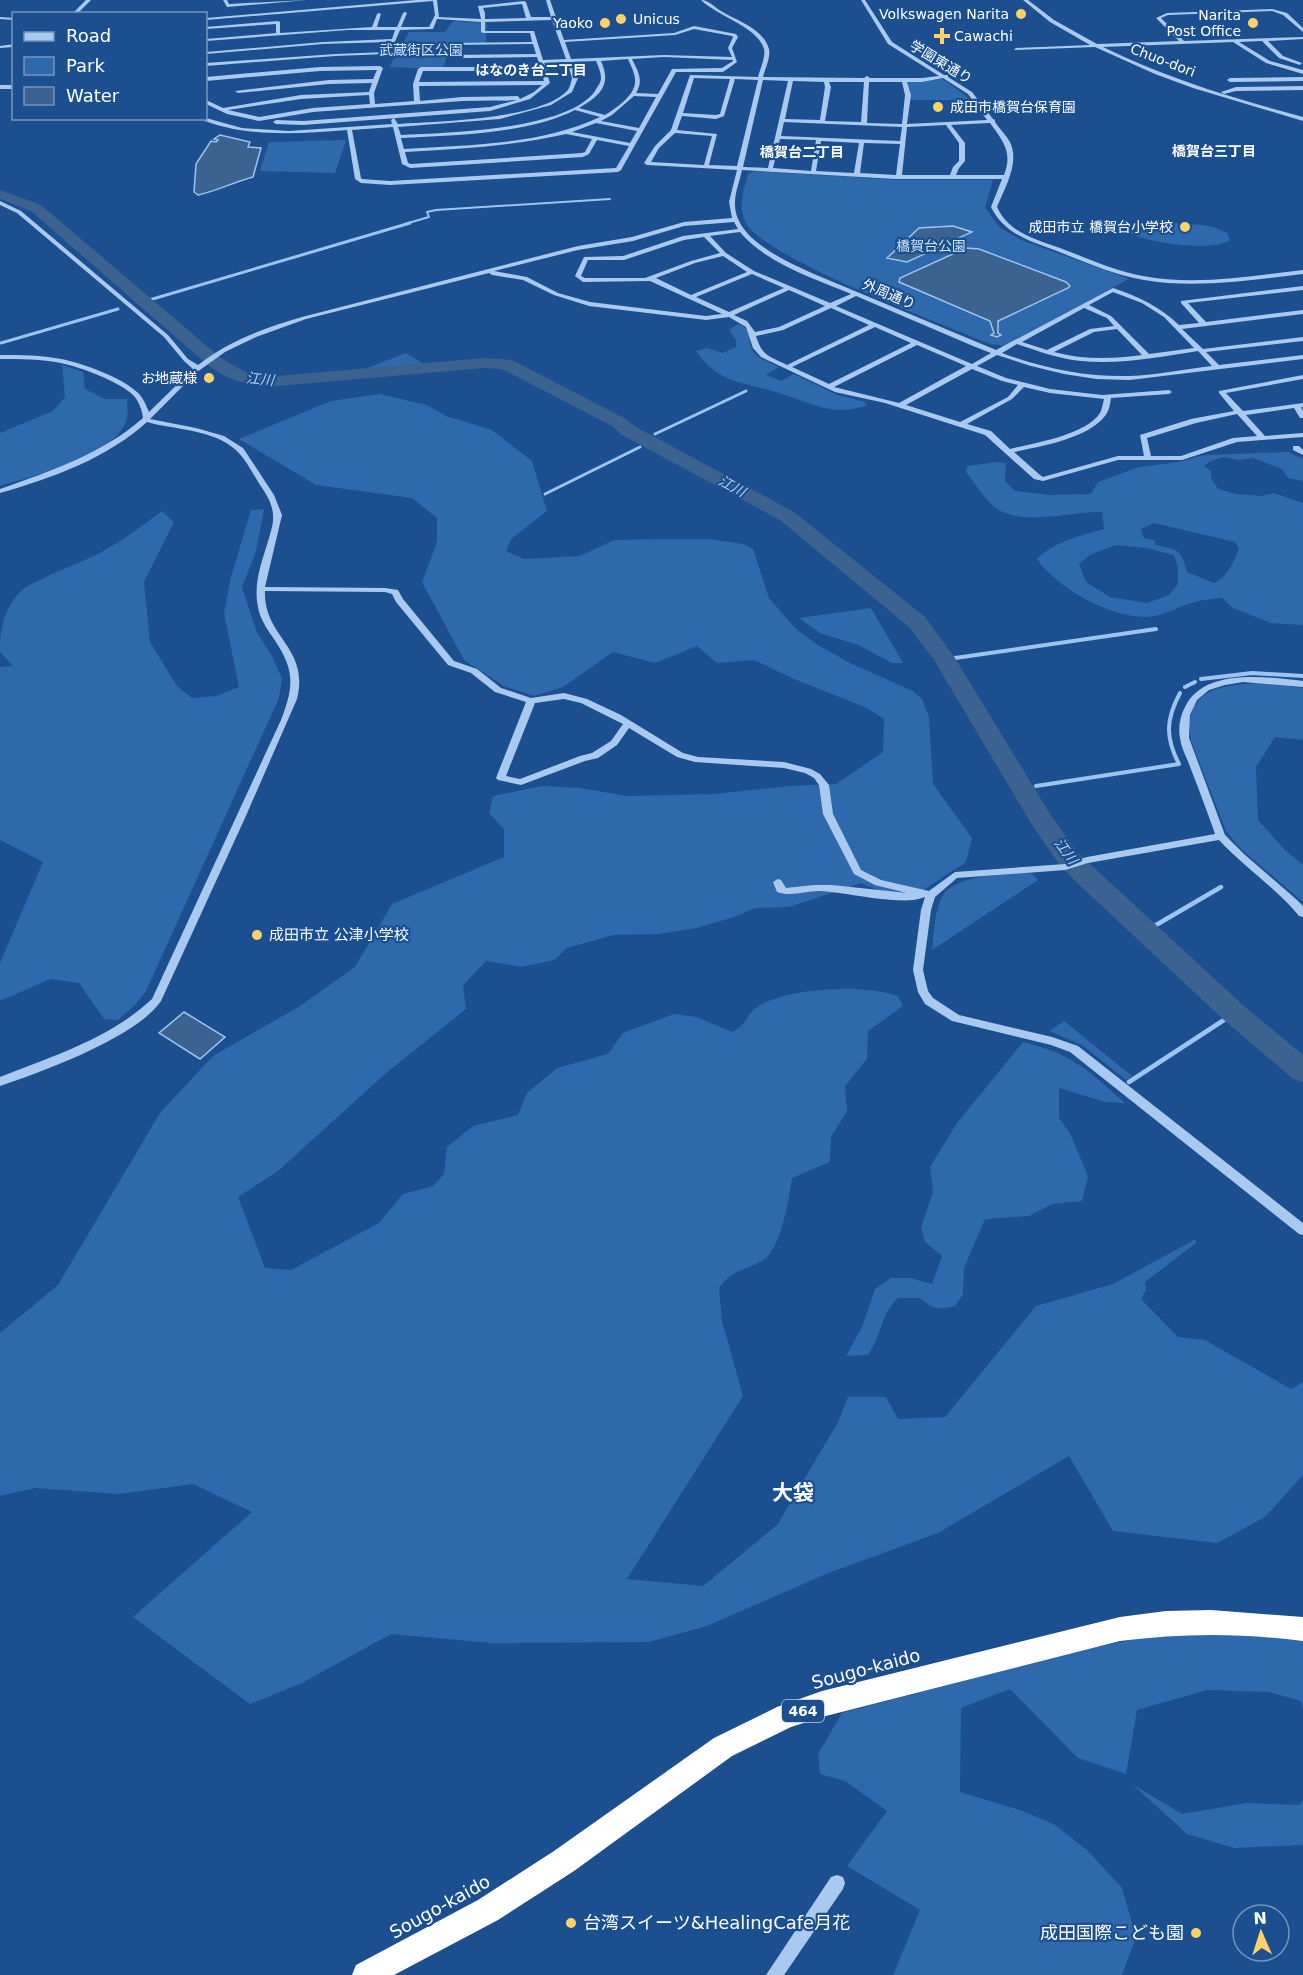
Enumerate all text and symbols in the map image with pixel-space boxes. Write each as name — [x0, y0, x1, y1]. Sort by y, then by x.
place label: Volkswagen Narita — [879, 6, 1009, 22]
marker: Volkswagen Narita — [1014, 7, 1028, 21]
place label: Narita Post Office — [1166, 7, 1241, 39]
place label: Unicus — [633, 11, 680, 27]
legend — [12, 12, 207, 120]
marker: Unicus — [614, 12, 628, 26]
place label: Yaoko — [552, 15, 593, 31]
marker: Yaoko — [598, 16, 612, 30]
marker: Narita Post Office — [1246, 16, 1260, 30]
text: Road — [66, 25, 111, 46]
place label: Cawachi — [954, 28, 1013, 44]
marker: Cawachi — [935, 29, 949, 43]
street label: 学園東通り — [907, 37, 975, 87]
street label: Chuo-dori — [1128, 40, 1198, 80]
park label: 武蔵街区公園 — [379, 42, 463, 58]
text: Park — [66, 55, 105, 76]
district label: はなのき台二丁目 — [475, 62, 587, 78]
text: Water — [66, 85, 120, 106]
place label: 成田市橋賀台保育園 — [950, 99, 1076, 115]
marker: 成田市橋賀台保育園 — [931, 100, 945, 114]
district label: 橋賀台三丁目 — [1172, 143, 1256, 159]
district label: 橋賀台二丁目 — [760, 144, 844, 160]
place label: 成田市立 橋賀台小学校 — [1029, 219, 1173, 235]
marker: 成田市立 橋賀台小学校 — [1178, 220, 1192, 234]
park label: 橋賀台公園 — [896, 238, 966, 254]
street label: 外周通り — [860, 276, 918, 312]
place label: お地蔵様 — [141, 370, 197, 386]
water label: 江川 — [245, 370, 277, 389]
marker: お地蔵様 — [202, 371, 216, 385]
water label: 江川 — [716, 472, 750, 501]
water label: 江川 — [1051, 835, 1082, 869]
place label: 成田市立 公津小学校 — [269, 926, 409, 944]
marker: 成田市立 公津小学校 — [250, 928, 264, 942]
district label: 大袋 — [772, 1481, 814, 1505]
street label: Sougo-kaido — [809, 1644, 923, 1693]
road number: 464 — [782, 1700, 824, 1722]
street label: Sougo-kaido — [386, 1870, 494, 1943]
north arrow — [1231, 1903, 1291, 1963]
text: N — [1253, 1909, 1267, 1928]
place label: 台湾スイーツ&HealingCafe月花 — [583, 1912, 850, 1933]
marker: 台湾スイーツ&HealingCafe月花 — [564, 1916, 578, 1930]
place label: 成田国際こども園 — [1040, 1922, 1184, 1943]
marker: 成田国際こども園 — [1189, 1926, 1203, 1940]

